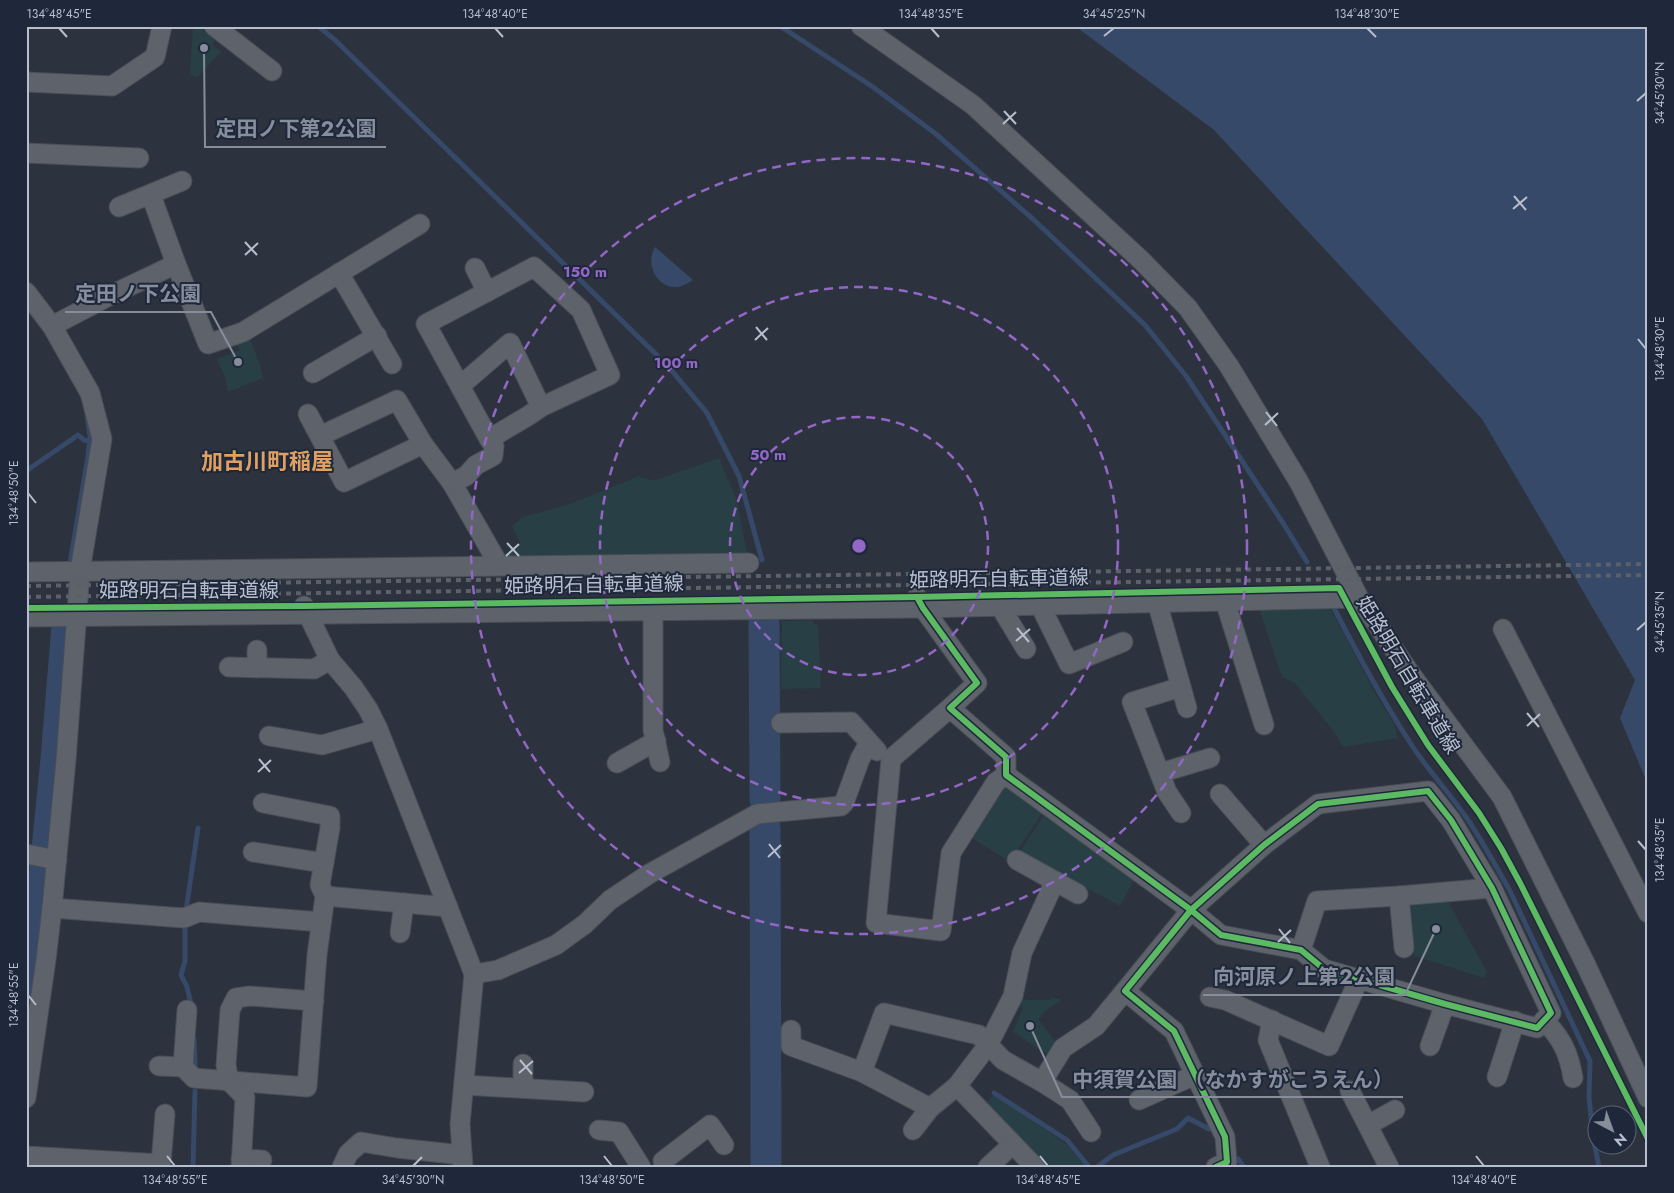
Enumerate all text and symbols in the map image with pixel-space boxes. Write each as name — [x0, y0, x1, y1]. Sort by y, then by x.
text: 134°48'45"E — [26, 5, 92, 23]
text: 134°48'40"E — [462, 5, 528, 23]
text: 134°48'35"E — [899, 5, 963, 23]
text: 34°45'25"N — [1083, 5, 1145, 23]
text: 134°48'30"E — [1334, 5, 1400, 23]
text: 34°45'30"N — [1651, 62, 1669, 124]
callout: 定田ノ下第2公園 — [205, 111, 386, 147]
text: 定田ノ下第2公園 — [216, 114, 376, 144]
text: 150 m — [563, 261, 607, 283]
callout: 定田ノ下公園 — [65, 276, 211, 312]
text: 定田ノ下公園 — [75, 279, 201, 309]
text: 134°48'30"E — [1651, 316, 1669, 382]
text: 100 m — [654, 352, 698, 374]
text: 50 m — [750, 444, 786, 466]
district label: 加古川町稲屋 — [201, 445, 333, 477]
text: 134°48'50"E — [5, 460, 23, 526]
centre of rings — [850, 537, 868, 555]
street label: 姫路明石自転車道線 — [909, 563, 1089, 595]
street label: 姫路明石自転車道線 — [504, 569, 684, 601]
street label: 姫路明石自転車道線 — [99, 576, 279, 605]
street label: 姫路明石自転車道線 — [1349, 590, 1467, 760]
text: 34°45'35"N — [1651, 591, 1669, 653]
text: 134°48'35"E — [1651, 818, 1669, 882]
callout: 向河原ノ上第2公園 — [1203, 959, 1405, 995]
text: 向河原ノ上第2公園 — [1213, 962, 1395, 992]
text: 134°48'55"E — [5, 963, 23, 1027]
callout: 中須賀公園 （なかすがこうえん） — [1062, 1061, 1403, 1097]
text: 中須賀公園 （なかすがこうえん） — [1072, 1065, 1394, 1095]
north arrow — [1586, 1106, 1636, 1156]
text: N — [1610, 1129, 1631, 1151]
text: 134°48'55"E — [143, 1171, 207, 1189]
text: 34°45'30"N — [382, 1171, 444, 1189]
text: 134°48'50"E — [579, 1171, 645, 1189]
text: 134°48'45"E — [1015, 1171, 1081, 1189]
text: 134°48'40"E — [1451, 1171, 1517, 1189]

